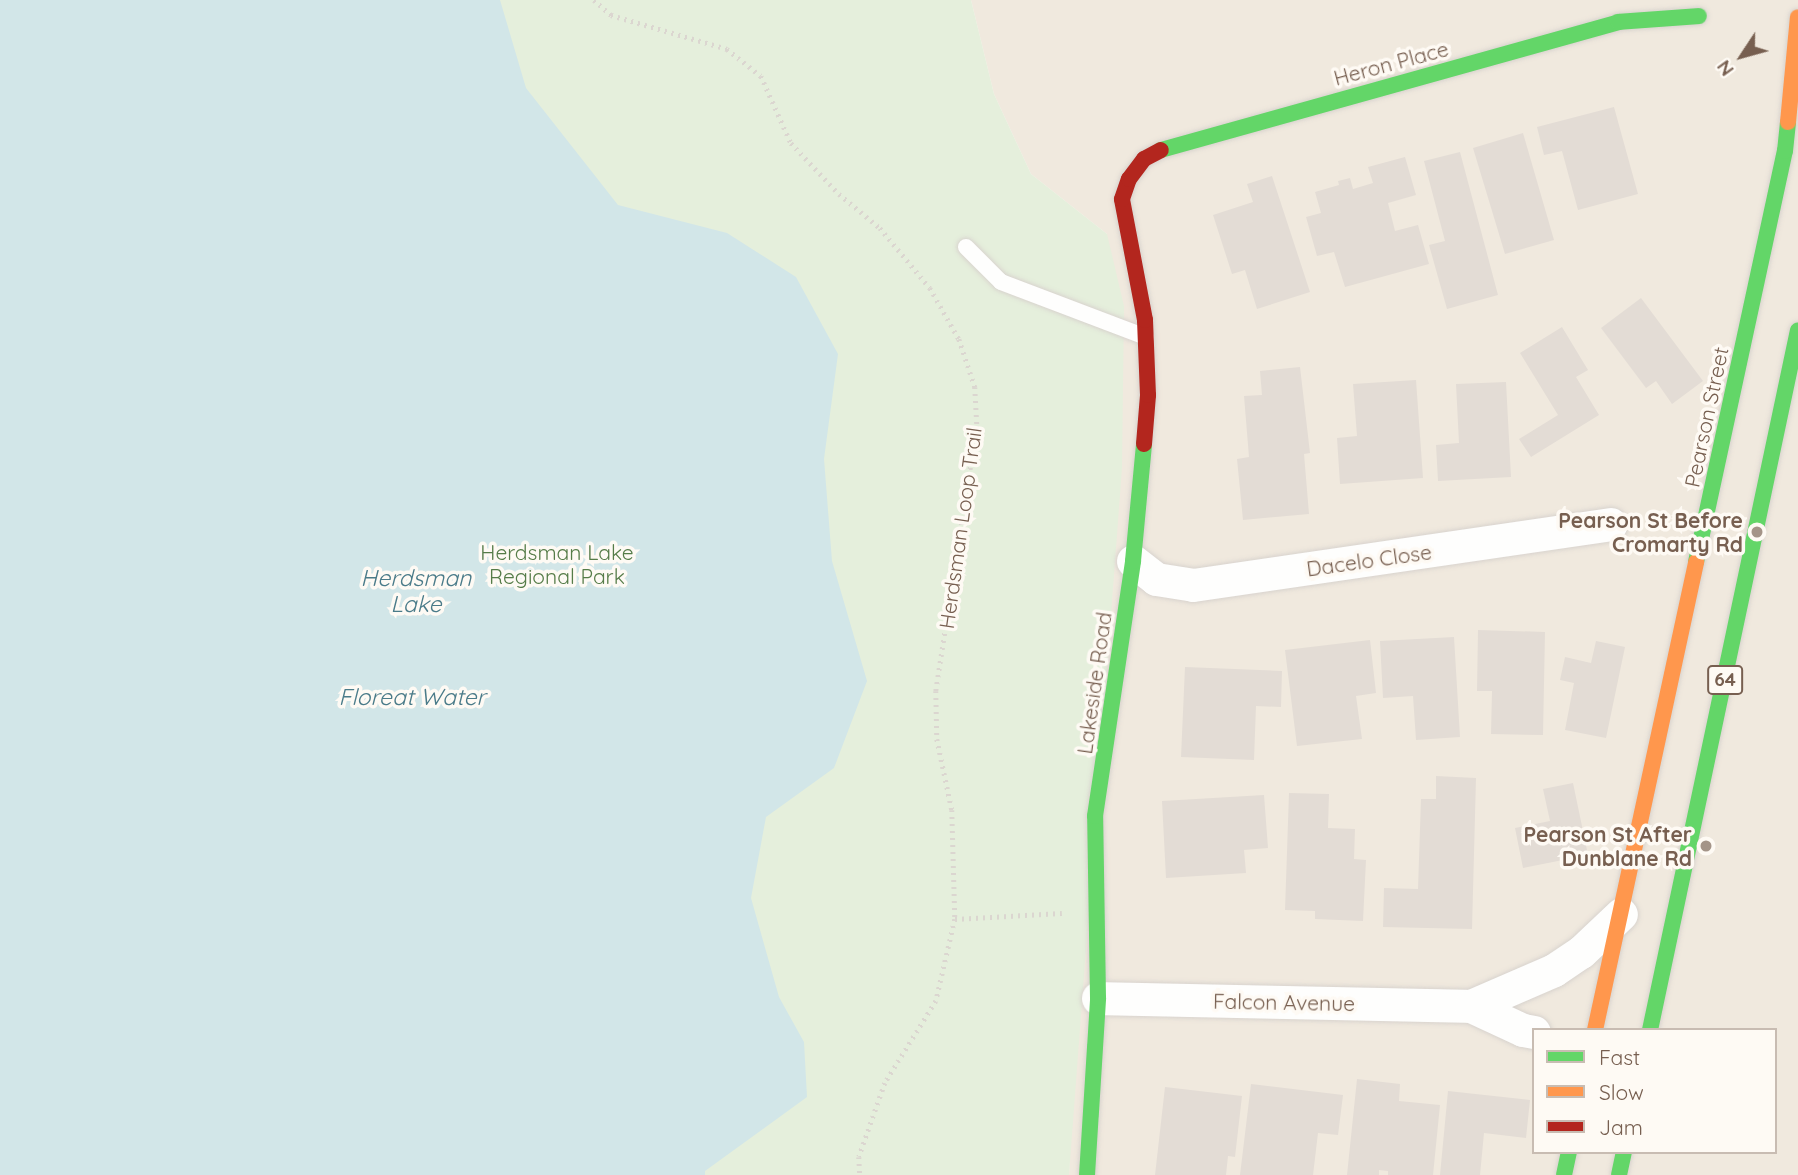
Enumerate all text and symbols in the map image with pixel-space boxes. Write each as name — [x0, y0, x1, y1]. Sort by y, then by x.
north arrow — [1707, 21, 1777, 91]
street label: Heron Place — [1331, 36, 1451, 90]
text: N — [1711, 56, 1739, 81]
street label: Pearson Street — [1679, 345, 1733, 489]
street label: Herdsman Loop Trail — [933, 426, 987, 630]
place label: Pearson St Before Cromarty Rd — [1558, 507, 1743, 557]
marker: Pearson St Before Cromarty Rd — [1749, 524, 1765, 540]
park label: Herdsman Lake Regional Park — [480, 539, 634, 589]
street label: Dacelo Close — [1305, 539, 1433, 581]
water label: Herdsman Lake — [361, 564, 471, 618]
street label: Lakeside Road — [1072, 610, 1116, 756]
road number: 64 — [1706, 664, 1744, 695]
water label: Floreat Water — [339, 683, 485, 711]
place label: Pearson St After Dunblane Rd — [1523, 821, 1692, 871]
marker: Pearson St After Dunblane Rd — [1698, 838, 1714, 854]
street label: Falcon Avenue — [1213, 988, 1355, 1016]
legend — [1532, 1028, 1777, 1154]
text: Fast — [1599, 1044, 1640, 1070]
text: Slow — [1599, 1079, 1644, 1105]
text: Jam — [1599, 1114, 1643, 1140]

